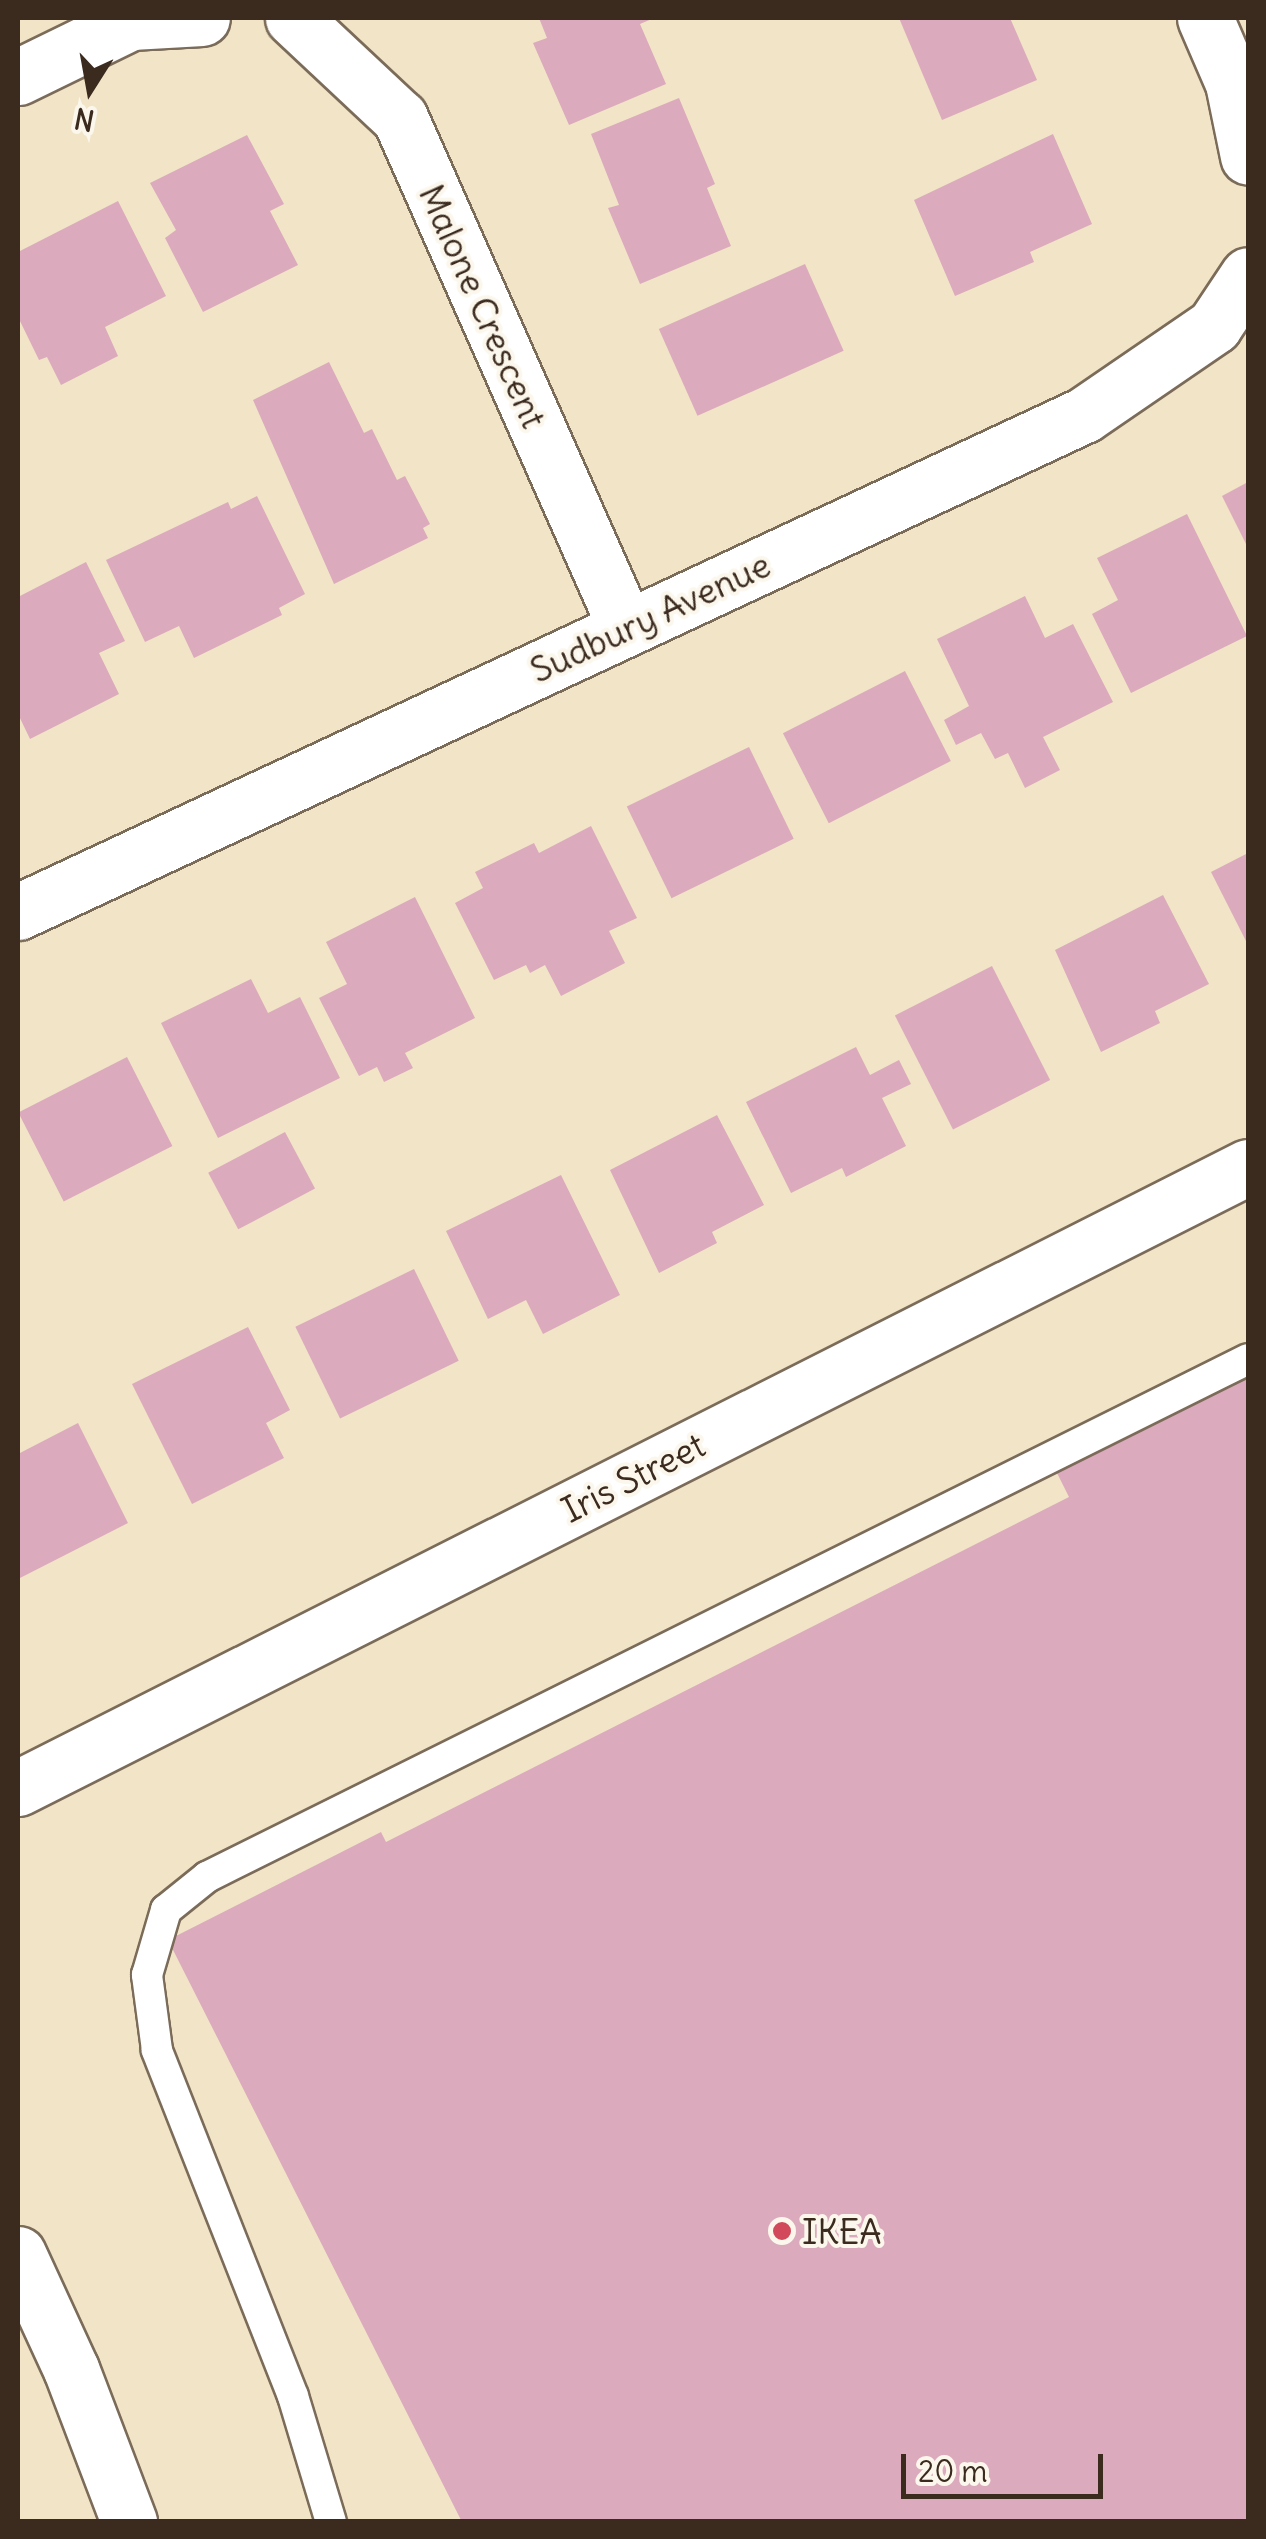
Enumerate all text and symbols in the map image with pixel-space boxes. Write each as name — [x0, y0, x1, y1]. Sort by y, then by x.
north arrow — [40, 40, 140, 140]
text: N — [71, 100, 97, 139]
street label: Malone Crescent — [411, 178, 555, 434]
street label: Sudbury Avenue — [523, 543, 777, 691]
street label: Iris Street — [555, 1423, 711, 1531]
place label: IKEA — [802, 2210, 882, 2252]
marker: IKEA — [771, 2220, 793, 2242]
scale bar — [906, 2434, 1108, 2496]
text: 20 m — [918, 2452, 988, 2490]

